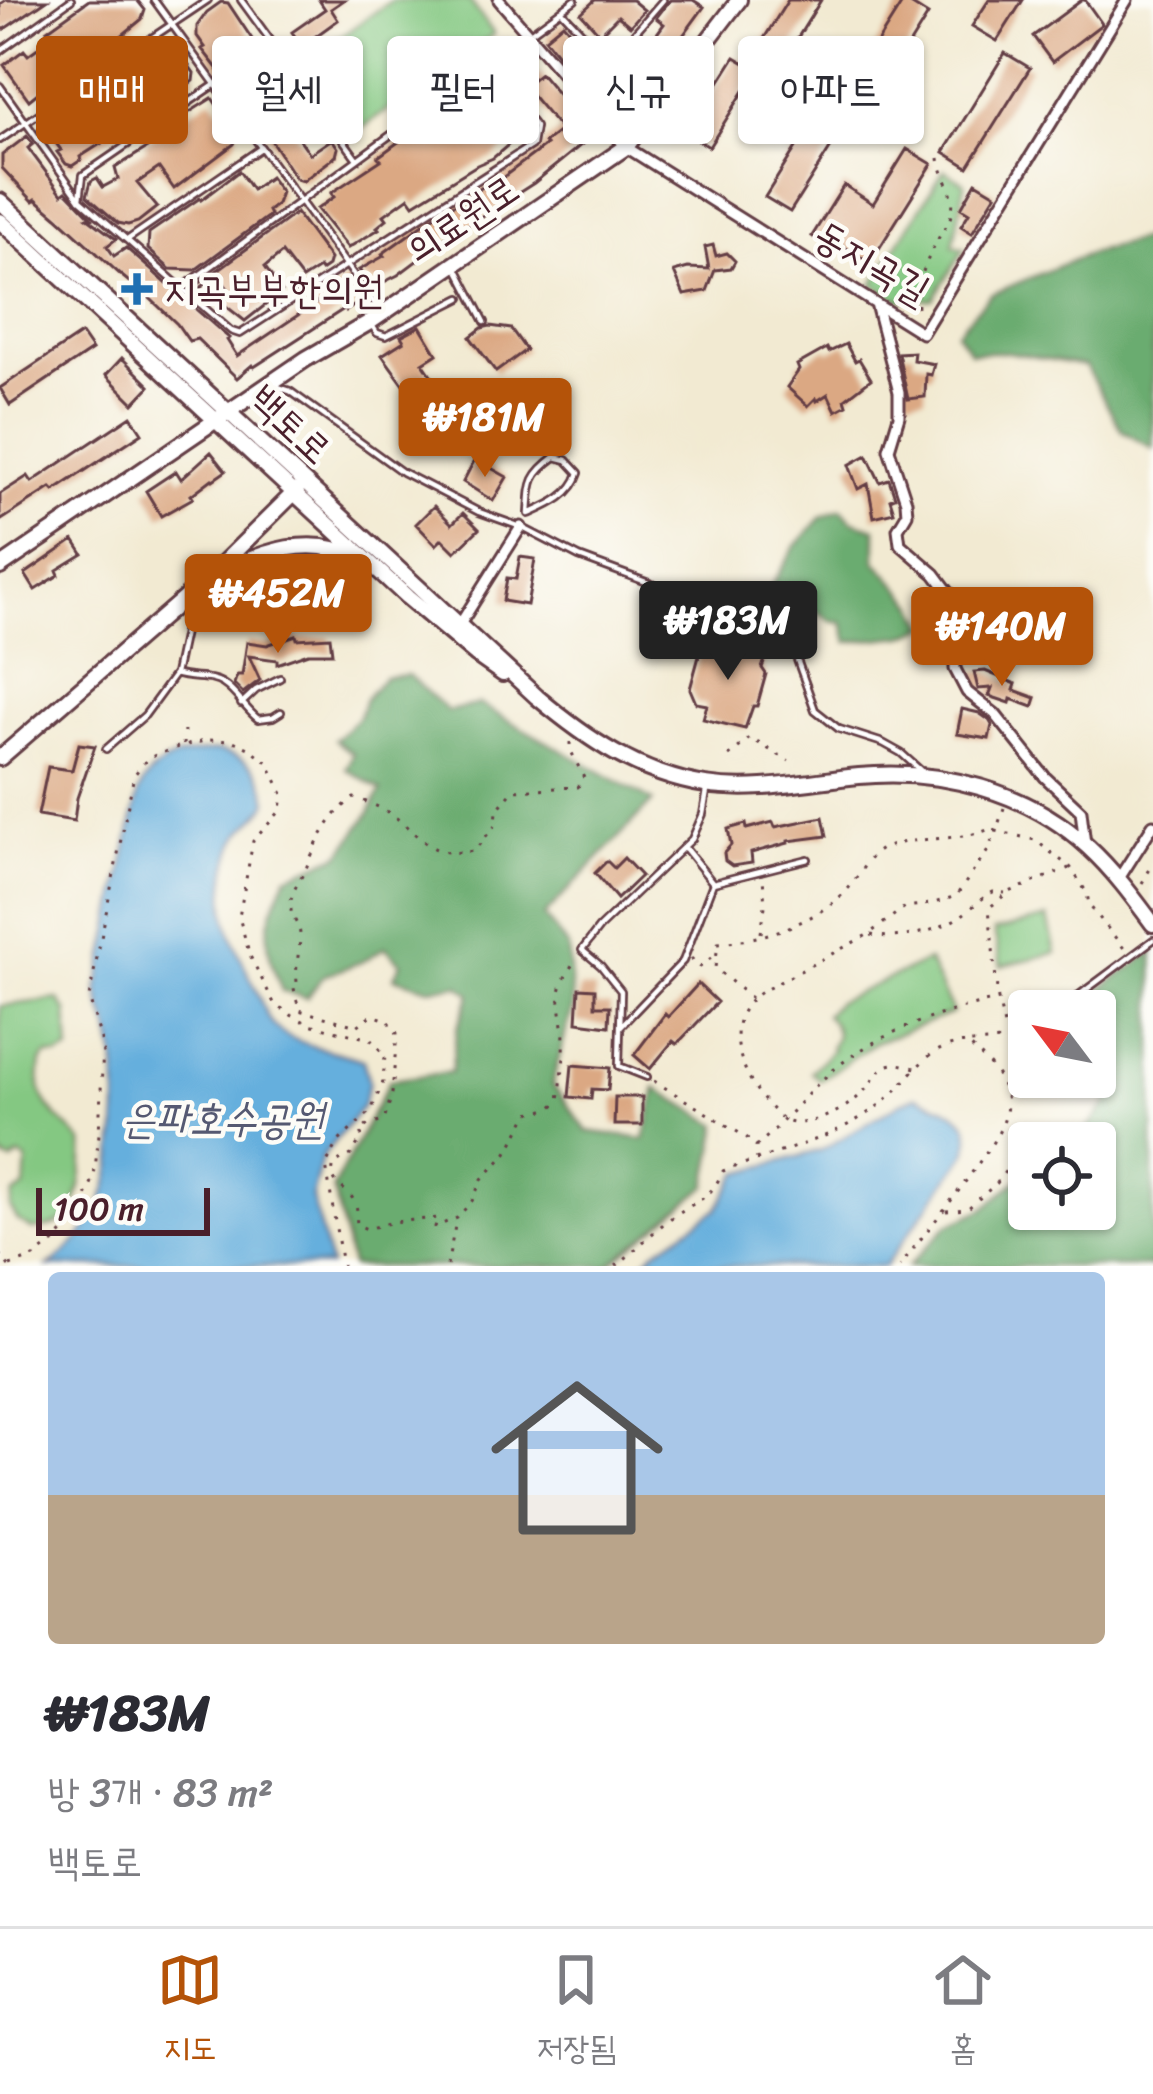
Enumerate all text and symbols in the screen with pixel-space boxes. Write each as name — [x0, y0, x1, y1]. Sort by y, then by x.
chip: 매매 — [36, 36, 188, 144]
chip: 월세 — [212, 36, 363, 144]
chip: 필터 — [387, 36, 539, 144]
chip: 신규 — [563, 36, 714, 144]
chip: 아파트 — [738, 36, 924, 144]
street label: 의료원로 — [391, 155, 533, 283]
street label: 동지곡길 — [800, 201, 944, 323]
place label: 지곡부부한의원 — [164, 255, 384, 324]
marker: 지곡부부한의원 — [121, 273, 153, 305]
street label: 백토로 — [233, 367, 349, 481]
pin: ₩181M — [401, 378, 569, 480]
text: ₩181M — [426, 382, 544, 451]
pin: ₩452M — [194, 554, 362, 656]
text: ₩452M — [212, 558, 344, 627]
pin: ₩183M — [644, 581, 812, 683]
text: ₩183M — [666, 585, 790, 654]
pin: ₩140M — [918, 587, 1086, 689]
text: ₩140M — [938, 591, 1066, 660]
north arrow — [1008, 990, 1116, 1098]
map controls — [1008, 990, 1116, 1230]
water label: 은파호수공원 — [122, 1082, 329, 1156]
button: locate — [1008, 1122, 1116, 1230]
text: 100 m — [54, 1180, 144, 1238]
scale bar — [36, 1182, 210, 1235]
icon: home — [469, 1350, 685, 1566]
text: ₩183M — [48, 1668, 210, 1758]
text: 방 3개 · 83 m² — [48, 1758, 273, 1827]
text: 백토로 — [48, 1827, 142, 1896]
tab: 지도 — [157, 1947, 223, 2077]
tab: 저장됨 — [537, 1947, 616, 2077]
tab: 홈 — [930, 1947, 996, 2077]

